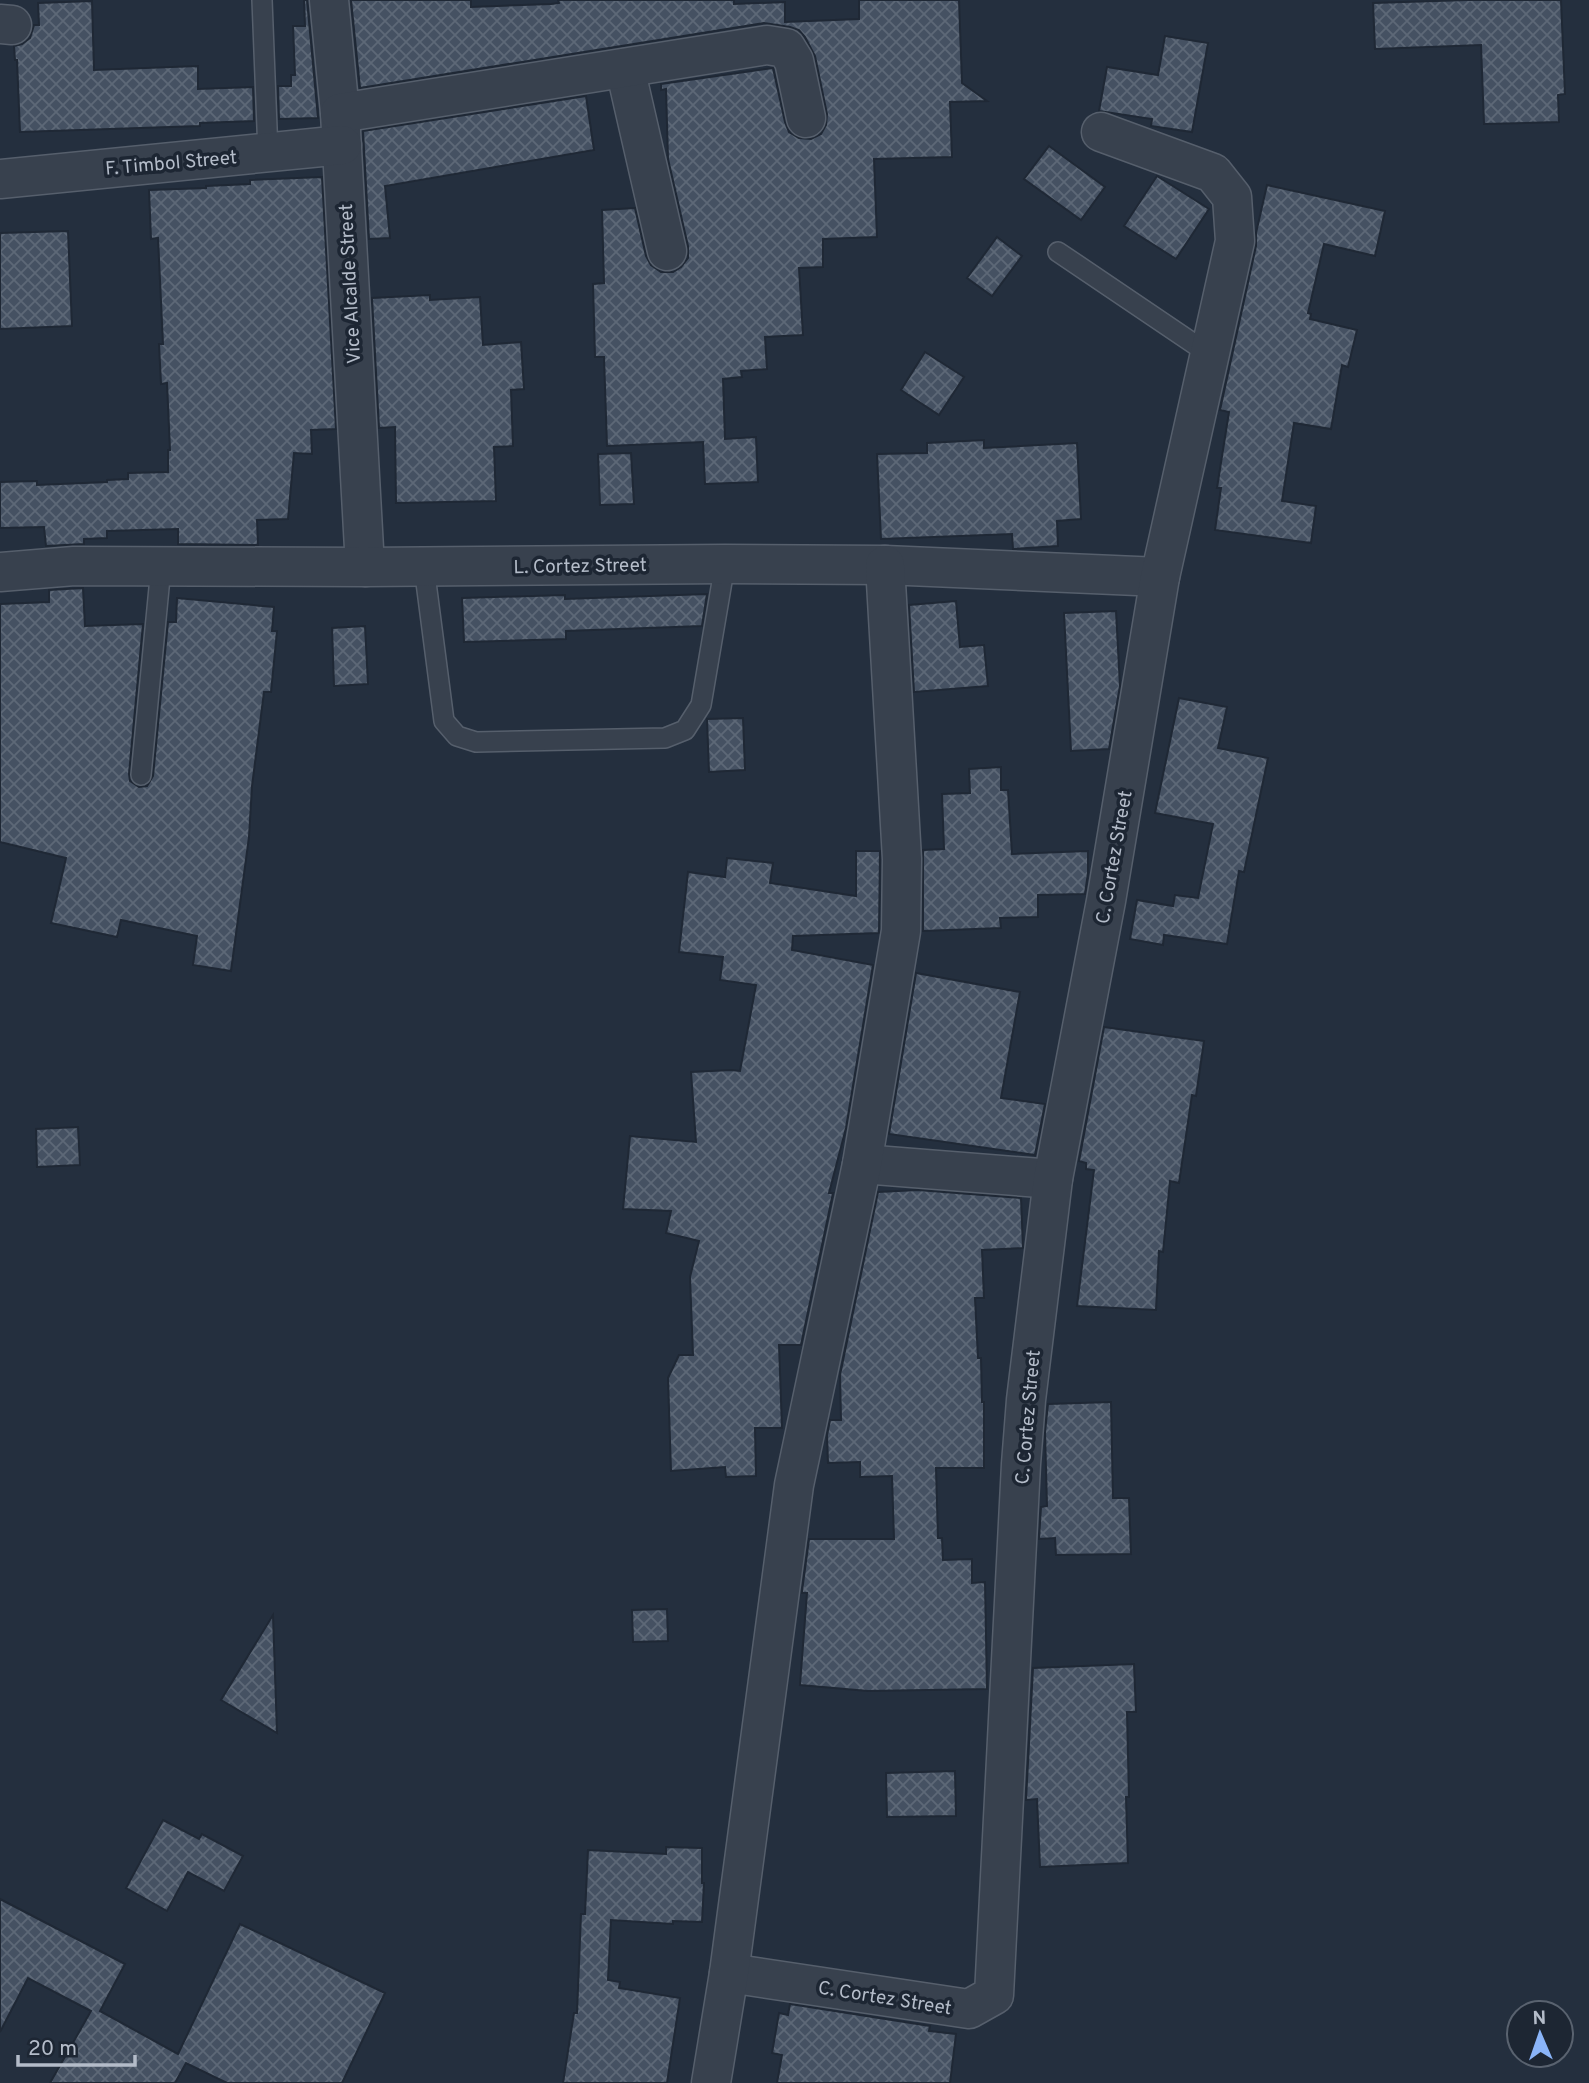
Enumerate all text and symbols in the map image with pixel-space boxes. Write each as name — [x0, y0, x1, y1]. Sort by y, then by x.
street label: F. Timbol Street — [104, 146, 238, 182]
street label: Vice Alcalde Street — [335, 203, 367, 365]
street label: L. Cortez Street — [513, 554, 647, 580]
street label: C. Cortez Street — [1091, 789, 1139, 926]
street label: C. Cortez Street — [1011, 1349, 1047, 1486]
street label: C. Cortez Street — [816, 1977, 953, 2021]
north arrow — [1505, 1999, 1575, 2069]
text: N — [1532, 2007, 1547, 2031]
scale bar — [18, 2024, 135, 2068]
text: 20 m — [28, 2036, 77, 2063]

